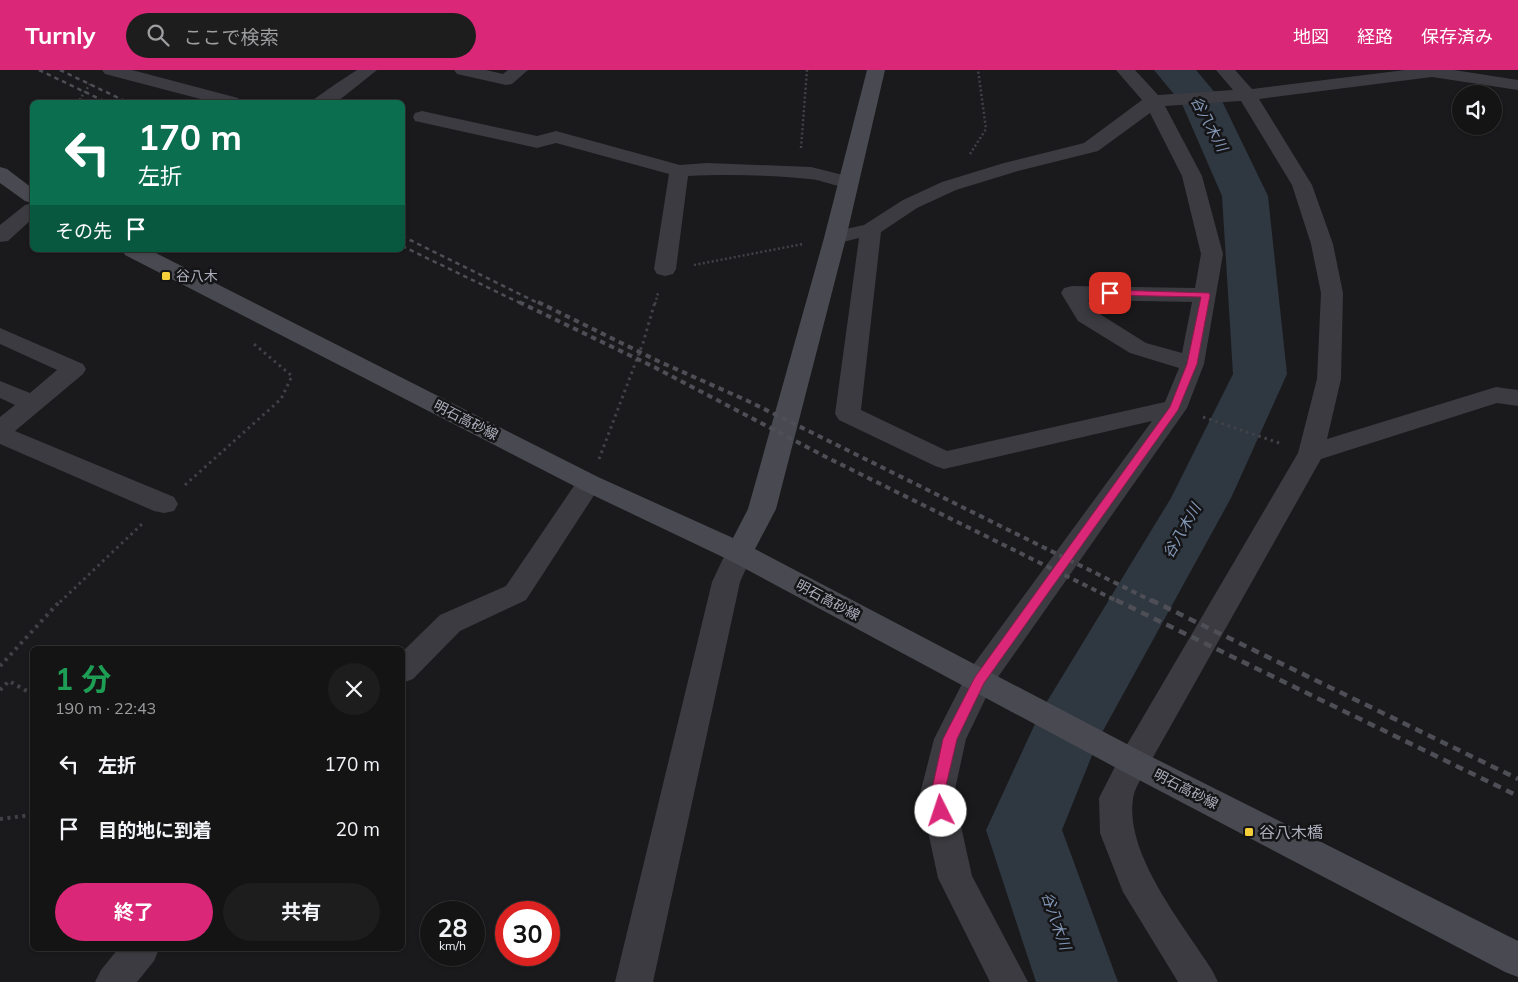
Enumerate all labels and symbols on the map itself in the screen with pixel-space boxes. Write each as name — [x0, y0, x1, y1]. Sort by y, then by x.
water label: 谷八木川 — [1187, 93, 1233, 156]
place label: 谷八木 — [176, 267, 218, 285]
marker: 谷八木 — [160, 270, 172, 282]
pin — [1089, 272, 1131, 314]
street label: 明石高砂線 — [431, 396, 501, 444]
water label: 谷八木川 — [1158, 498, 1206, 561]
street label: 明石高砂線 — [793, 576, 863, 624]
street label: 明石高砂線 — [1151, 765, 1221, 813]
position arrow — [914, 784, 966, 836]
place label: 谷八木橋 — [1259, 822, 1323, 842]
marker: 谷八木橋 — [1243, 826, 1255, 838]
water label: 谷八木川 — [1038, 889, 1076, 954]
speed limit sign: 30 — [495, 901, 560, 966]

